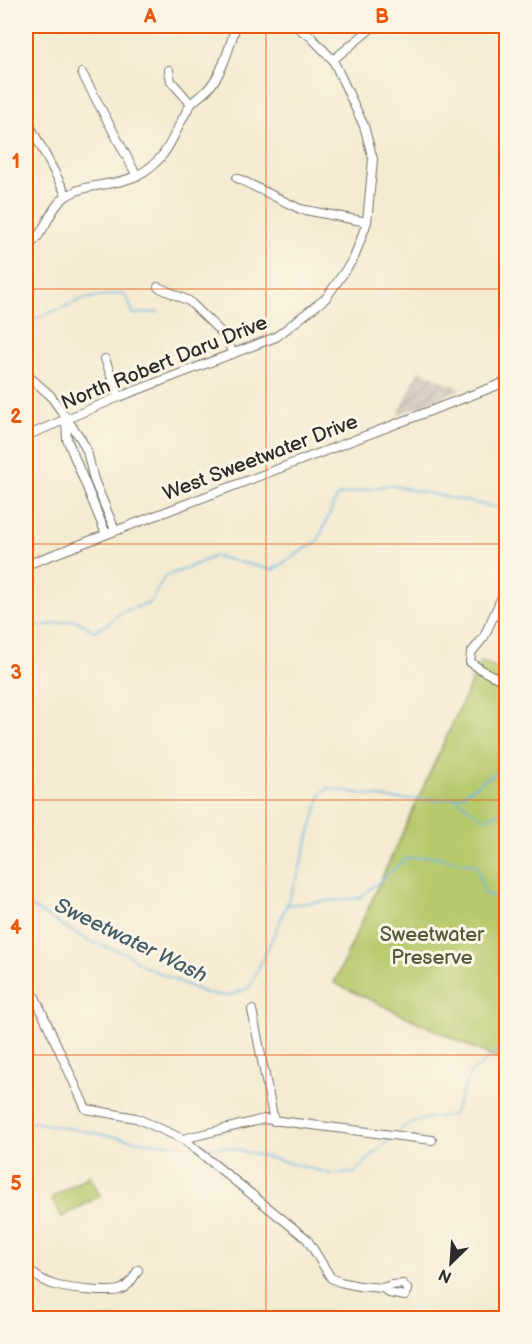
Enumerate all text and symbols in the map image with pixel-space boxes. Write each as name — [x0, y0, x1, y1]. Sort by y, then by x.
text: A — [143, 5, 157, 29]
text: B — [375, 5, 389, 29]
text: 1 — [12, 150, 20, 174]
street label: North Robert Daru Drive — [58, 310, 271, 415]
text: 2 — [10, 405, 22, 429]
street label: West Sweetwater Drive — [159, 410, 361, 506]
text: 3 — [10, 661, 22, 685]
water label: Sweetwater Wash — [50, 893, 212, 988]
text: 4 — [10, 916, 22, 940]
park label: Sweetwater Preserve — [380, 923, 485, 970]
text: 5 — [10, 1172, 22, 1196]
north arrow — [421, 1233, 481, 1293]
text: N — [436, 1264, 455, 1286]

